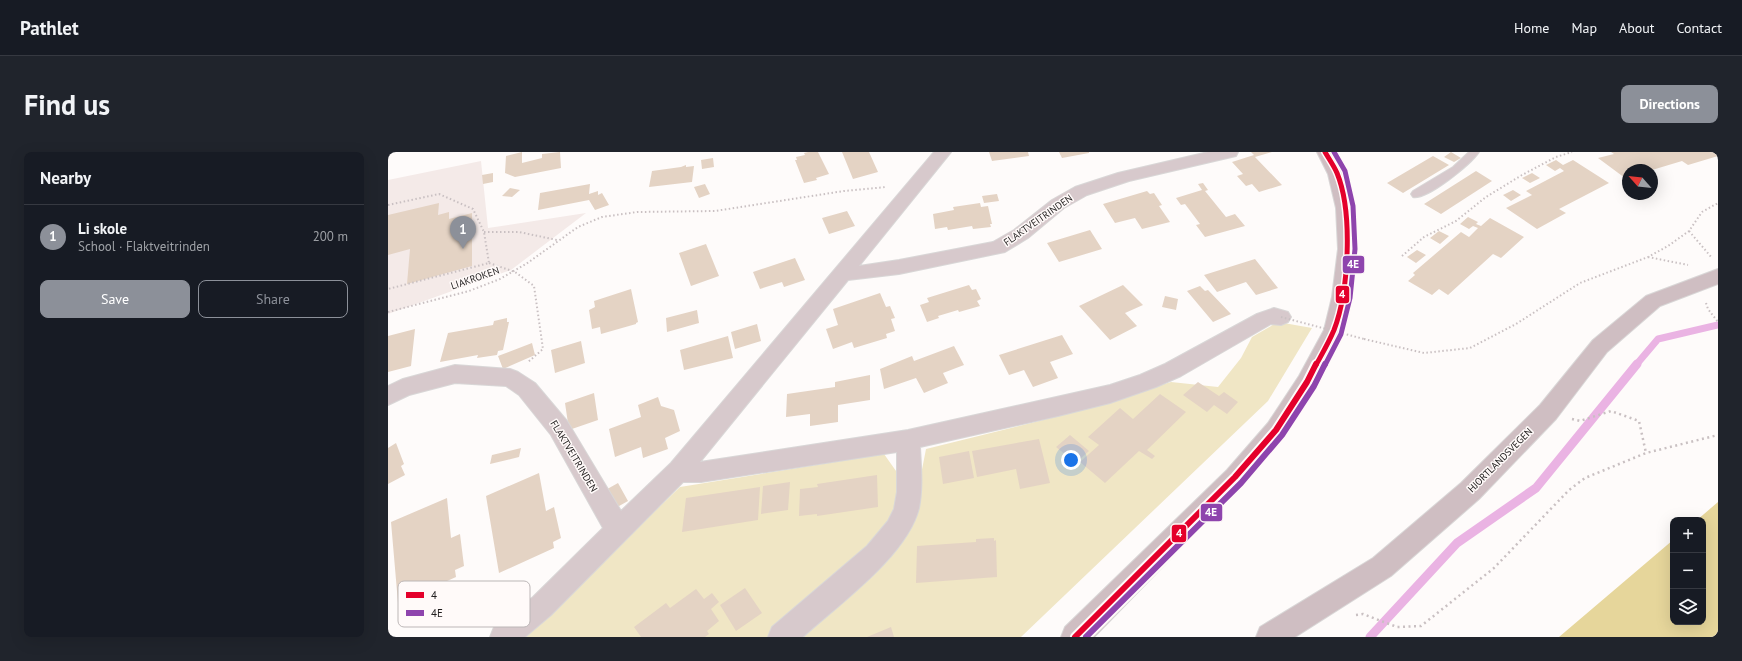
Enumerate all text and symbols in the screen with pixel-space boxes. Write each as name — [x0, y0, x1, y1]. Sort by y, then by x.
text: Pathlet — [20, 16, 79, 40]
text: Home — [1514, 19, 1549, 37]
text: Map — [1571, 19, 1597, 37]
text: About — [1619, 19, 1655, 37]
text: Contact — [1677, 19, 1722, 37]
button: Directions — [1621, 85, 1718, 123]
text: Find us — [24, 86, 110, 123]
north arrow — [1622, 164, 1658, 200]
text: Nearby — [40, 167, 91, 189]
street label: FLAKTVEITRINDEN — [1001, 191, 1075, 249]
pin: 1 — [450, 216, 476, 249]
text: Li skole — [78, 219, 127, 238]
text: 1 — [49, 228, 57, 245]
text: 200 m — [313, 228, 348, 245]
text: School · Flaktveitrinden — [78, 238, 210, 255]
line badge: 4E — [1342, 255, 1365, 274]
text: 4E — [1347, 257, 1359, 271]
street label: LIAKROKEN — [449, 264, 501, 292]
button: Save — [40, 280, 190, 318]
button: Share — [198, 280, 348, 318]
line badge: 4 — [1335, 285, 1350, 304]
text: 4 — [1339, 287, 1346, 301]
street label: FLAKTVEITRINDEN — [547, 418, 601, 494]
street label: HJORTLANDSVEGEN — [1465, 425, 1535, 495]
your location — [1061, 450, 1081, 470]
line badge: 4E — [1200, 503, 1223, 522]
text: 4E — [1205, 505, 1217, 519]
map controls — [1670, 517, 1706, 625]
button: + — [1670, 517, 1706, 553]
line badge: 4 — [1171, 524, 1187, 543]
text: 4 — [1176, 526, 1183, 540]
button: − — [1670, 553, 1706, 589]
legend — [398, 581, 530, 627]
text: 4 — [431, 588, 437, 602]
button: layers — [1670, 589, 1706, 625]
text: 4E — [431, 606, 443, 620]

